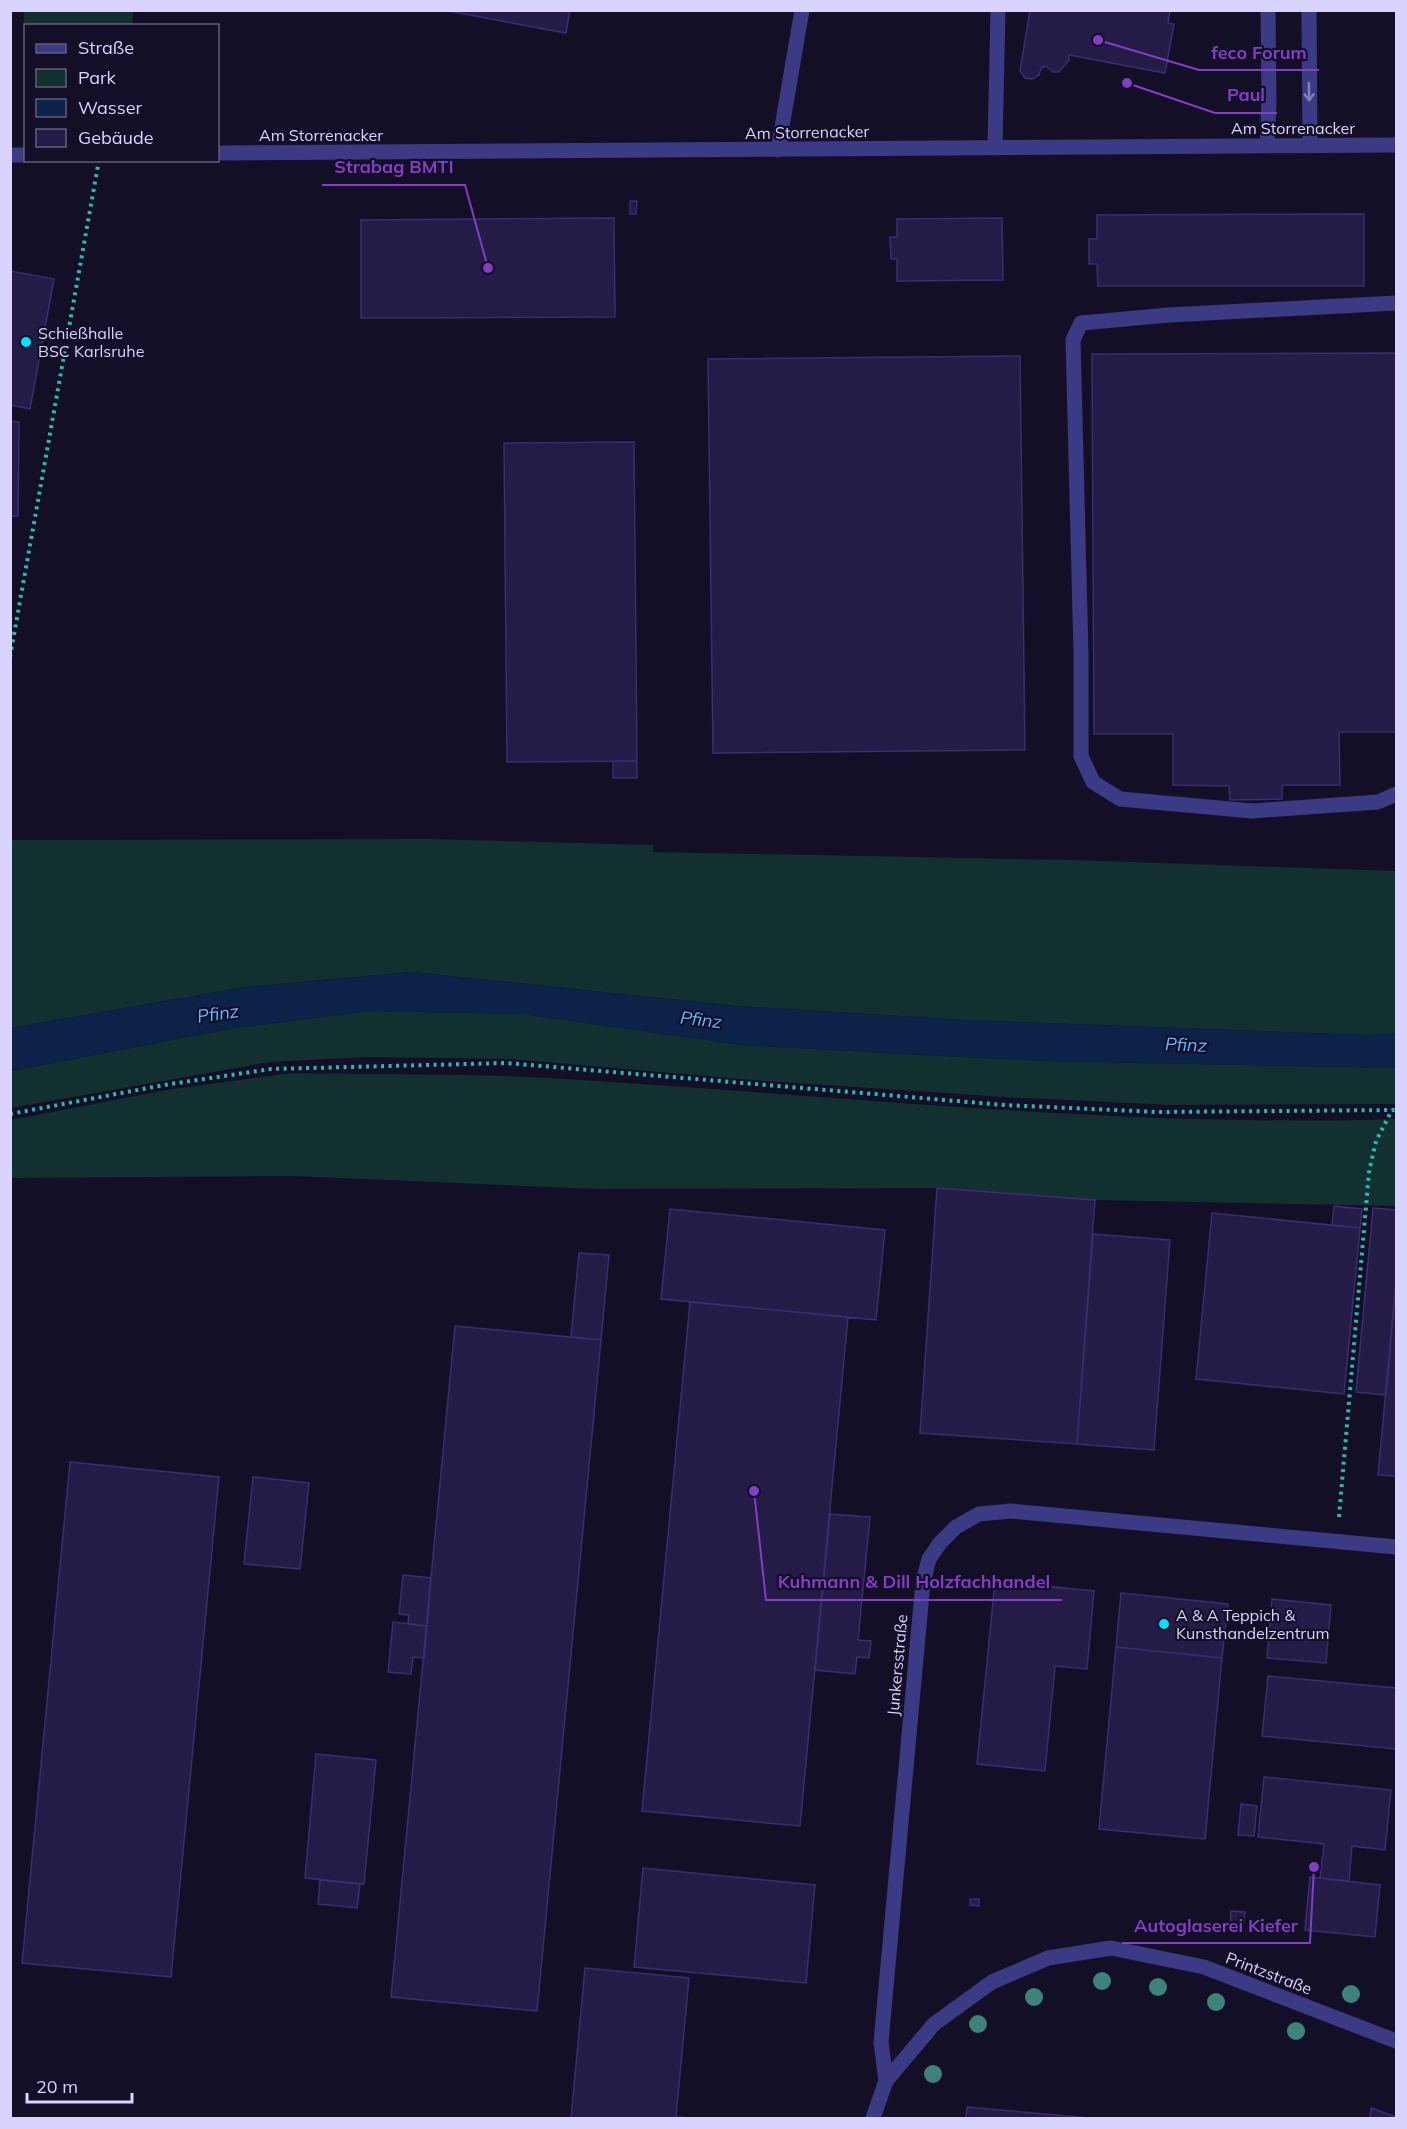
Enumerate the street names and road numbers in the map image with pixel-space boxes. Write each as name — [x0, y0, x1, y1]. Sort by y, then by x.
street label: Am Storrenacker — [1231, 118, 1355, 138]
street label: Am Storrenacker — [745, 121, 869, 143]
street label: Am Storrenacker — [259, 125, 383, 145]
street label: Junkersstraße — [883, 1613, 911, 1717]
street label: Printzstraße — [1223, 1947, 1315, 1999]

